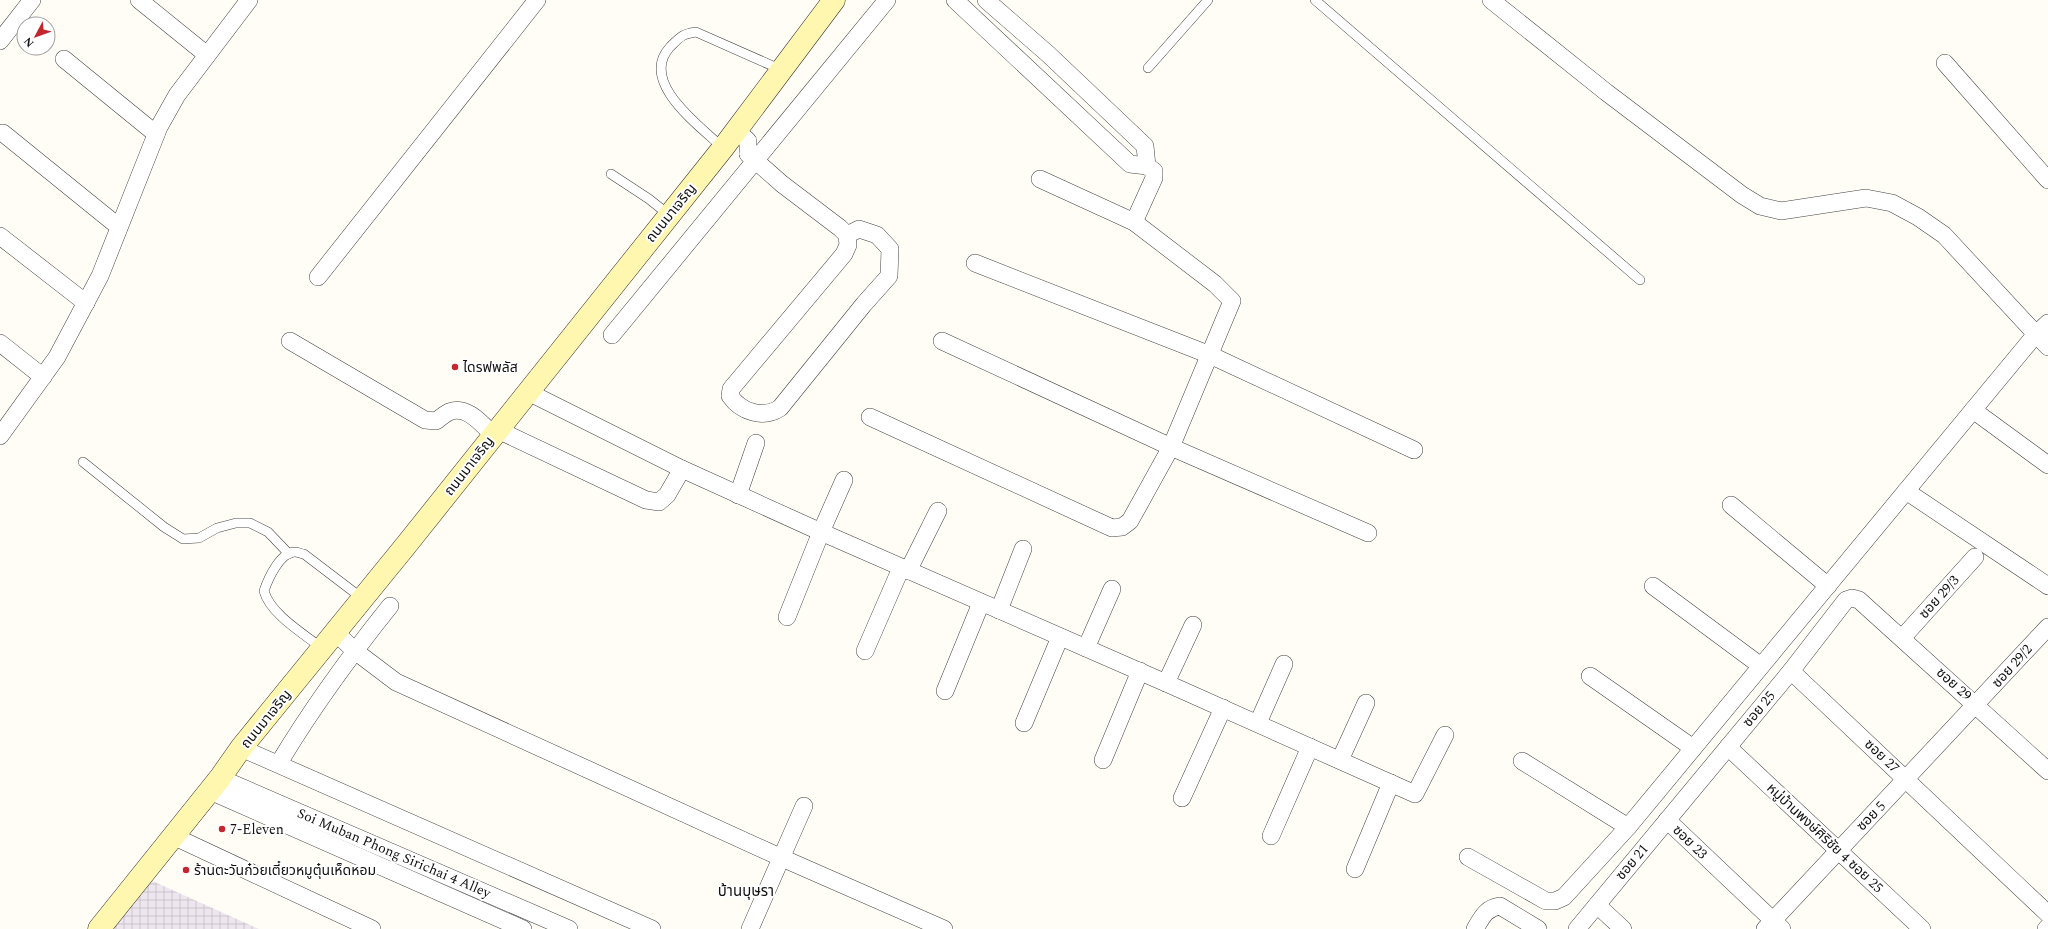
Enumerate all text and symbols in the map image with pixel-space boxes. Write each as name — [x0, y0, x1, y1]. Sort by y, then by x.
north arrow — [16, 16, 56, 56]
text: N — [19, 33, 38, 51]
street label: ถนนมาเจริญ — [641, 179, 701, 247]
place label: ไดรฟพลัส — [462, 357, 518, 378]
marker: ไดรฟพลัส — [450, 362, 460, 372]
street label: ถนนมาเจริญ — [439, 432, 499, 500]
street label: ซอย 29/3 — [1914, 571, 1964, 623]
street label: ซอย 29/2 — [1987, 640, 2037, 692]
street label: ซอย 29 — [1932, 662, 1976, 706]
street label: ถนนมาเจริญ — [236, 685, 296, 753]
street label: ซอย 25 — [1738, 686, 1780, 732]
street label: ซอย 27 — [1860, 734, 1904, 778]
street label: หมู่บ้านพงษ์ศิริชัย 4 ซอย 25 — [1762, 778, 1888, 898]
street label: ซอย 5 — [1851, 796, 1891, 836]
street label: Soi Muban Phong Sirichai 4 Alley — [294, 803, 495, 904]
place label: 7-Eleven — [230, 819, 284, 840]
street label: ซอย 23 — [1668, 820, 1712, 864]
marker: 7-Eleven — [217, 824, 227, 834]
street label: ซอย 21 — [1611, 839, 1653, 885]
place label: ร้านตะวันก๋วยเตี๋ยวหมูตุ๋นเห็ดหอม — [194, 860, 376, 881]
marker: ร้านตะวันก๋วยเตี๋ยวหมูตุ๋นเห็ดหอม — [181, 865, 191, 875]
district label: บ้านบุษรา — [718, 880, 774, 903]

